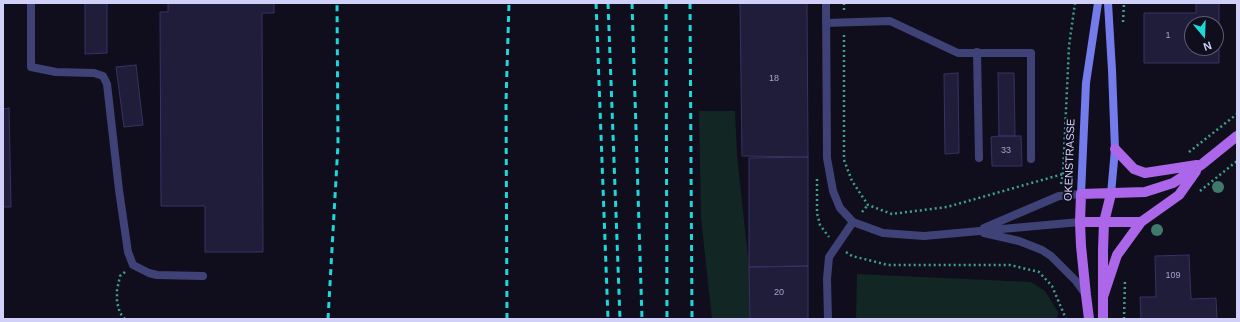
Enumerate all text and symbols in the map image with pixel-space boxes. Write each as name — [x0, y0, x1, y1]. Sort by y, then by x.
north arrow — [1184, 16, 1224, 56]
house number: 1 — [1165, 31, 1171, 41]
text: N — [1202, 39, 1213, 53]
house number: 18 — [769, 74, 779, 84]
street label: OKENSTRASSE — [1062, 119, 1078, 201]
house number: 33 — [1001, 146, 1011, 156]
house number: 109 — [1165, 271, 1181, 281]
house number: 20 — [774, 288, 784, 298]

